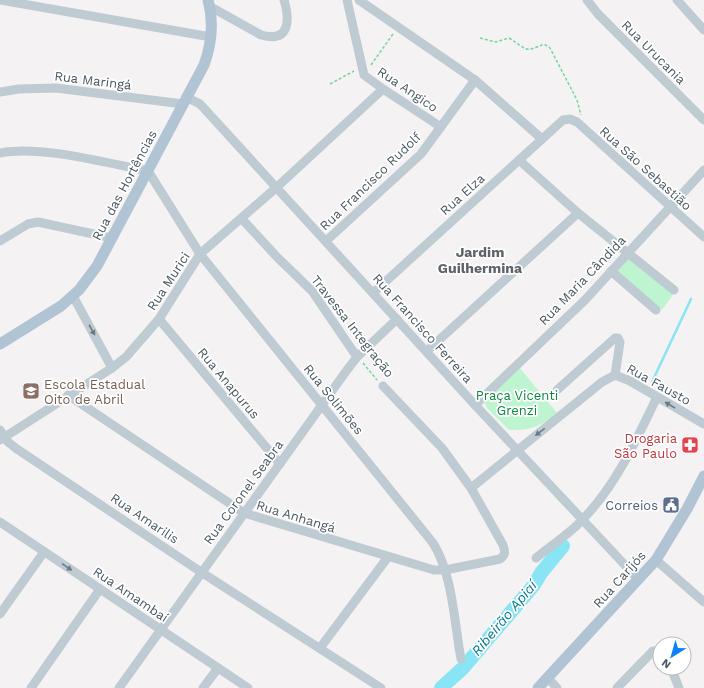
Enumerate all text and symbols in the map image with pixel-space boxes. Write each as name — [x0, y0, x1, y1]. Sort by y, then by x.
street label: Rua Urucania — [619, 17, 689, 88]
street label: Rua Angico — [375, 64, 441, 115]
street label: Rua Maringá — [54, 68, 133, 93]
street label: Rua São Sebastião — [597, 123, 695, 214]
street label: Rua das Hortências — [89, 127, 160, 243]
street label: Rua Francisco Rudolf — [317, 129, 424, 234]
street label: Rua Elza — [437, 170, 488, 218]
street label: Rua Maria Cândida — [536, 232, 629, 328]
district label: Jardim Guilhermina — [438, 244, 523, 276]
street label: Rua Murici — [144, 249, 193, 313]
street label: Rua Francisco Ferreira — [370, 271, 476, 386]
street label: Travessa Integração — [308, 272, 397, 380]
one-way arrow — [88, 324, 95, 336]
street label: Rua Anapurus — [195, 345, 263, 422]
street label: Rua Solimões — [301, 361, 367, 438]
street label: Rua Fausto — [624, 361, 694, 408]
place label: Escola Estadual Oito de Abril — [44, 377, 145, 407]
school or university icon: Escola Estadual Oito de Abril — [21, 381, 41, 401]
park label: Praça Vicenti Grenzi — [476, 388, 558, 418]
one-way arrow — [664, 401, 676, 408]
one-way arrow — [535, 428, 545, 437]
place label: Drogaria São Paulo — [614, 431, 678, 461]
pharmacy icon: Drogaria São Paulo — [680, 435, 700, 455]
street label: Rua Coronel Seabra — [201, 437, 287, 547]
street label: Rua Amarilis — [108, 490, 182, 547]
public building icon: Correios — [661, 495, 681, 515]
street label: Rua Anhangá — [255, 497, 338, 536]
place label: Correios — [605, 498, 658, 513]
street label: Rua Carijós — [590, 548, 649, 611]
one-way arrow — [62, 563, 73, 571]
street label: Rua Amambaí — [90, 564, 171, 625]
water label: Ribeirão Apiaí — [468, 576, 541, 659]
north arrow — [652, 636, 692, 676]
text: N — [659, 656, 673, 671]

